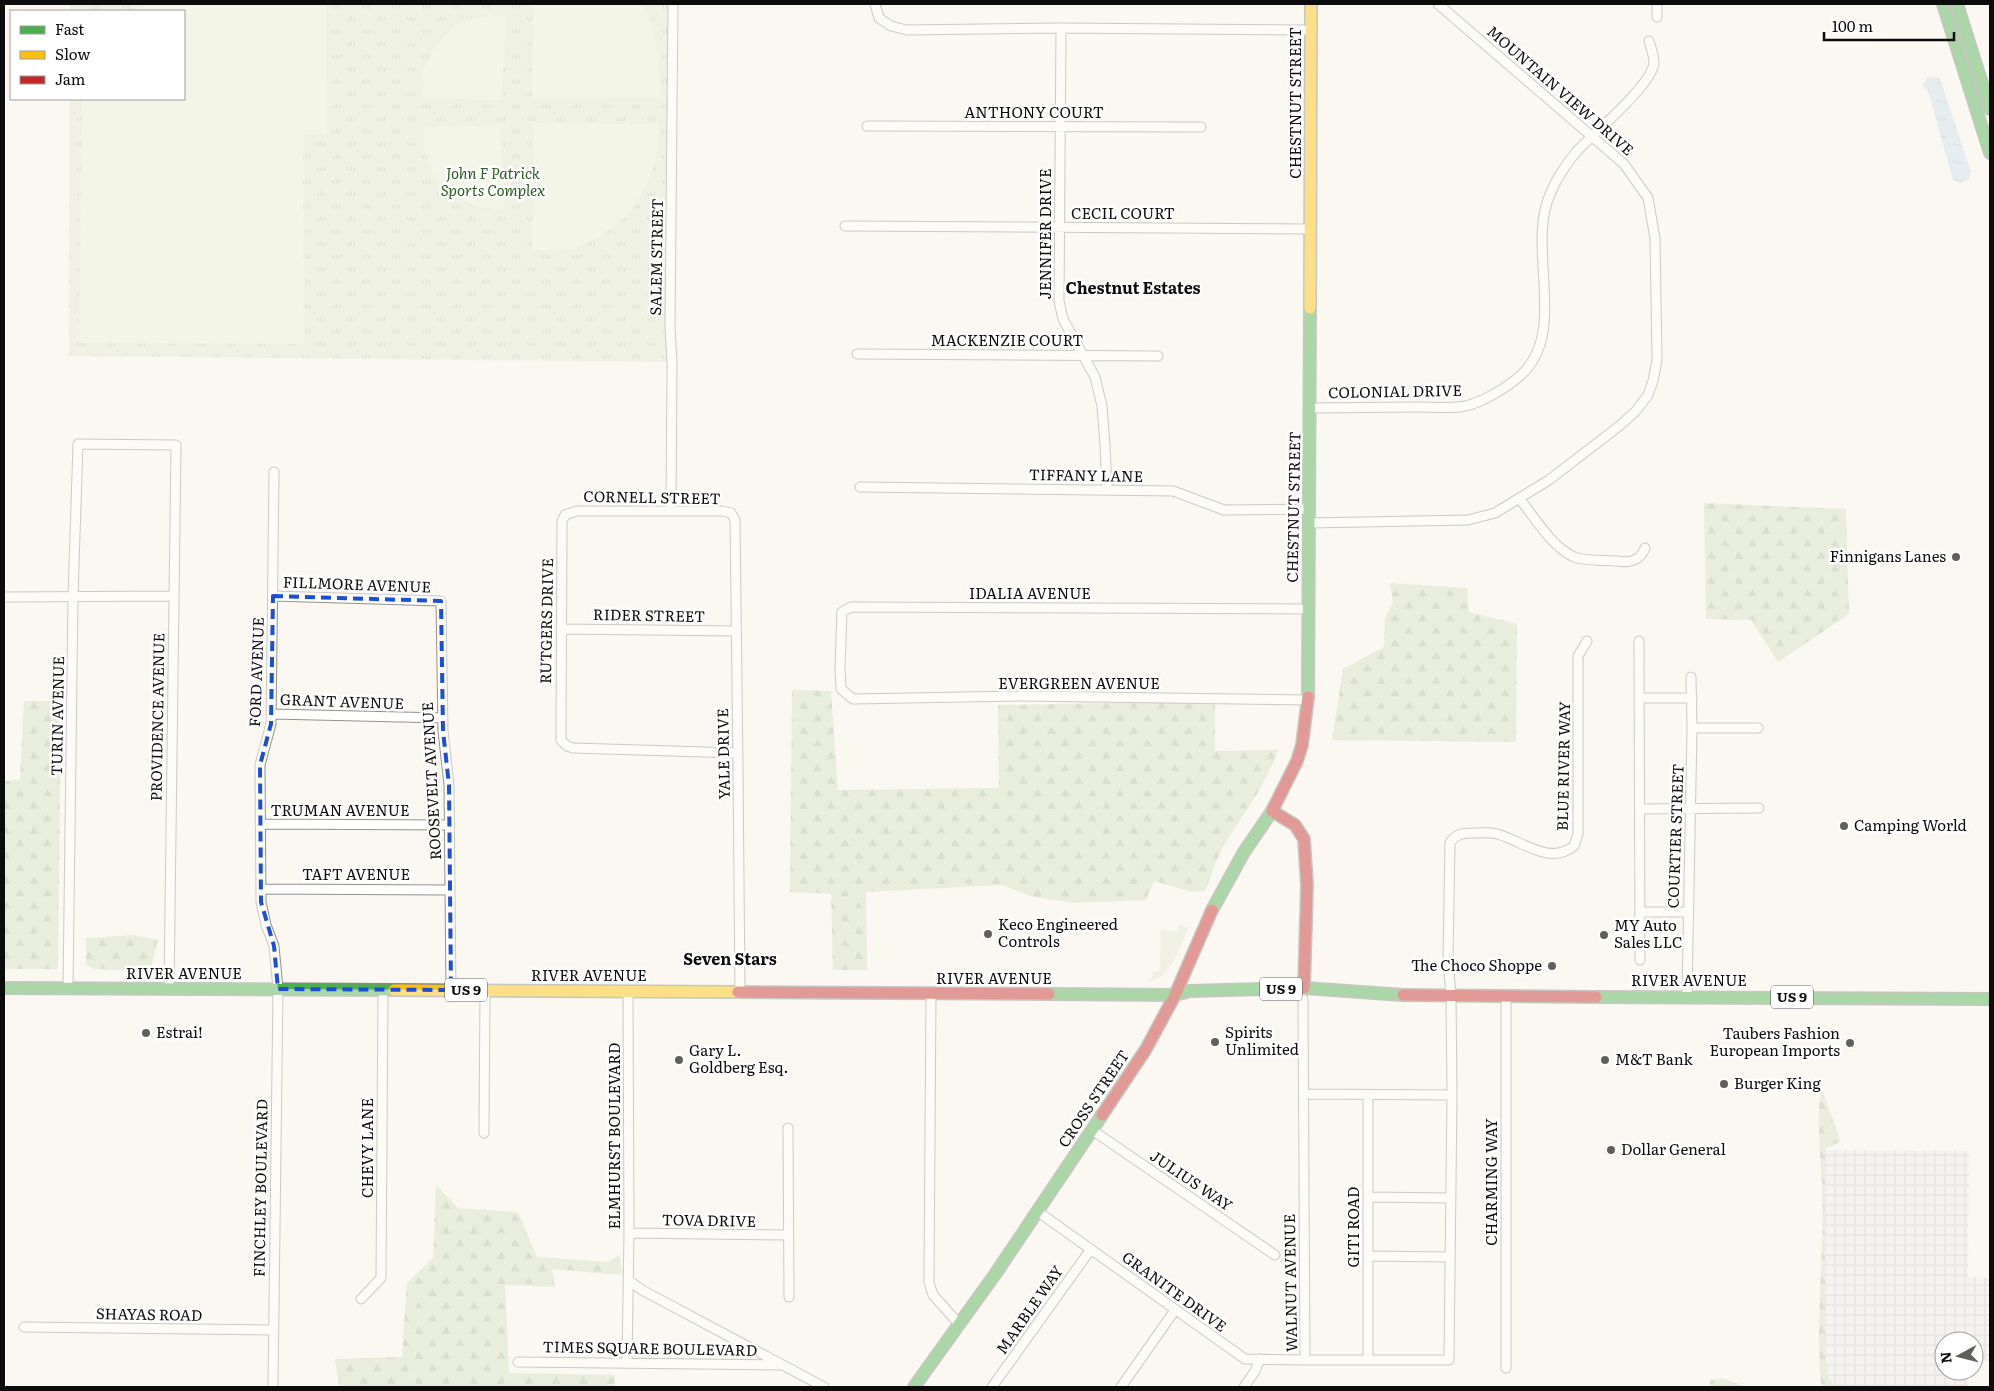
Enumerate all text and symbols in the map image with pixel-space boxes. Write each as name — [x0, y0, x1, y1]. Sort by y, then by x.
legend — [10, 10, 185, 100]
scale bar — [1824, 10, 1954, 42]
text: 100 m — [1832, 14, 1873, 37]
text: Fast — [55, 17, 84, 40]
street label: MOUNTAIN VIEW DRIVE — [1482, 19, 1640, 160]
street label: CHESTNUT STREET — [1283, 27, 1306, 179]
text: Slow — [55, 42, 90, 65]
text: Jam — [55, 67, 86, 90]
street label: ANTHONY COURT — [964, 100, 1104, 123]
park label: John F Patrick Sports Complex — [441, 161, 545, 201]
street label: JENNIFER DRIVE — [1033, 169, 1056, 299]
street label: SALEM STREET — [643, 198, 668, 316]
street label: CECIL COURT — [1071, 201, 1175, 224]
district label: Chestnut Estates — [1065, 275, 1201, 299]
street label: MACKENZIE COURT — [931, 328, 1083, 351]
street label: COLONIAL DRIVE — [1328, 378, 1462, 403]
street label: CHESTNUT STREET — [1280, 431, 1305, 583]
street label: TIFFANY LANE — [1029, 462, 1143, 487]
street label: CORNELL STREET — [583, 484, 721, 509]
place label: Finnigans Lanes — [1830, 544, 1946, 567]
marker: Finnigans Lanes — [1950, 551, 1962, 563]
street label: RUTGERS DRIVE — [533, 558, 558, 684]
street label: FILLMORE AVENUE — [283, 569, 431, 598]
street label: IDALIA AVENUE — [969, 581, 1091, 604]
street label: RIDER STREET — [593, 602, 705, 627]
street label: FORD AVENUE — [242, 617, 269, 727]
street label: PROVIDENCE AVENUE — [144, 633, 169, 801]
street label: TURIN AVENUE — [44, 656, 69, 776]
street label: EVERGREEN AVENUE — [998, 671, 1160, 694]
street label: GRANT AVENUE — [280, 687, 404, 714]
street label: ROOSEVELT AVENUE — [415, 701, 446, 861]
street label: BLUE RIVER WAY — [1550, 701, 1575, 831]
street label: YALE DRIVE — [710, 708, 735, 800]
street label: COURTIER STREET — [1660, 763, 1689, 909]
street label: TRUMAN AVENUE — [271, 798, 409, 821]
place label: Camping World — [1854, 813, 1967, 836]
marker: Camping World — [1838, 820, 1850, 832]
street label: TAFT AVENUE — [302, 862, 410, 885]
place label: Keco Engineered Controls — [998, 912, 1118, 952]
place label: MY Auto Sales LLC — [1614, 913, 1683, 953]
marker: Keco Engineered Controls — [982, 928, 994, 940]
marker: MY Auto Sales LLC — [1598, 929, 1610, 941]
district label: Seven Stars — [683, 946, 777, 970]
place label: The Choco Shoppe — [1411, 953, 1542, 976]
marker: The Choco Shoppe — [1546, 960, 1558, 972]
street label: RIVER AVENUE — [126, 961, 242, 984]
street label: RIVER AVENUE — [531, 963, 647, 986]
street label: RIVER AVENUE — [936, 966, 1052, 989]
street label: RIVER AVENUE — [1631, 968, 1747, 991]
road number: US 9 — [445, 978, 487, 1002]
road number: US 9 — [1260, 978, 1302, 1001]
road number: US 9 — [1771, 986, 1813, 1009]
place label: Estrai! — [156, 1020, 203, 1043]
place label: Spirits Unlimited — [1225, 1020, 1299, 1060]
place label: Taubers Fashion European Imports — [1710, 1021, 1840, 1061]
marker: Estrai! — [140, 1027, 152, 1039]
marker: Spirits Unlimited — [1209, 1036, 1221, 1048]
marker: Taubers Fashion European Imports — [1844, 1037, 1856, 1049]
place label: Gary L. Goldberg Esq. — [689, 1038, 788, 1078]
street label: ELMHURST BOULEVARD — [602, 1042, 625, 1230]
street label: CROSS STREET — [1051, 1045, 1134, 1152]
place label: M&T Bank — [1615, 1047, 1694, 1070]
marker: Gary L. Goldberg Esq. — [673, 1054, 685, 1066]
marker: M&T Bank — [1599, 1054, 1611, 1066]
place label: Burger King — [1734, 1071, 1822, 1094]
marker: Burger King — [1718, 1078, 1730, 1090]
street label: CHEVY LANE — [355, 1098, 378, 1198]
street label: FINCHLEY BOULEVARD — [246, 1099, 273, 1277]
street label: CHARMING WAY — [1479, 1118, 1502, 1246]
place label: Dollar General — [1621, 1137, 1726, 1160]
street label: JULIUS WAY — [1146, 1144, 1238, 1216]
marker: Dollar General — [1605, 1144, 1617, 1156]
street label: GITI ROAD — [1341, 1186, 1364, 1268]
street label: TOVA DRIVE — [662, 1207, 756, 1232]
street label: WALNUT AVENUE — [1277, 1214, 1302, 1352]
street label: GRANITE DRIVE — [1118, 1245, 1232, 1337]
street label: MARBLE WAY — [990, 1260, 1068, 1358]
street label: SHAYAS ROAD — [96, 1301, 202, 1326]
north arrow — [1934, 1331, 1984, 1381]
street label: TIMES SQUARE BOULEVARD — [543, 1334, 758, 1361]
text: N — [1934, 1350, 1956, 1365]

